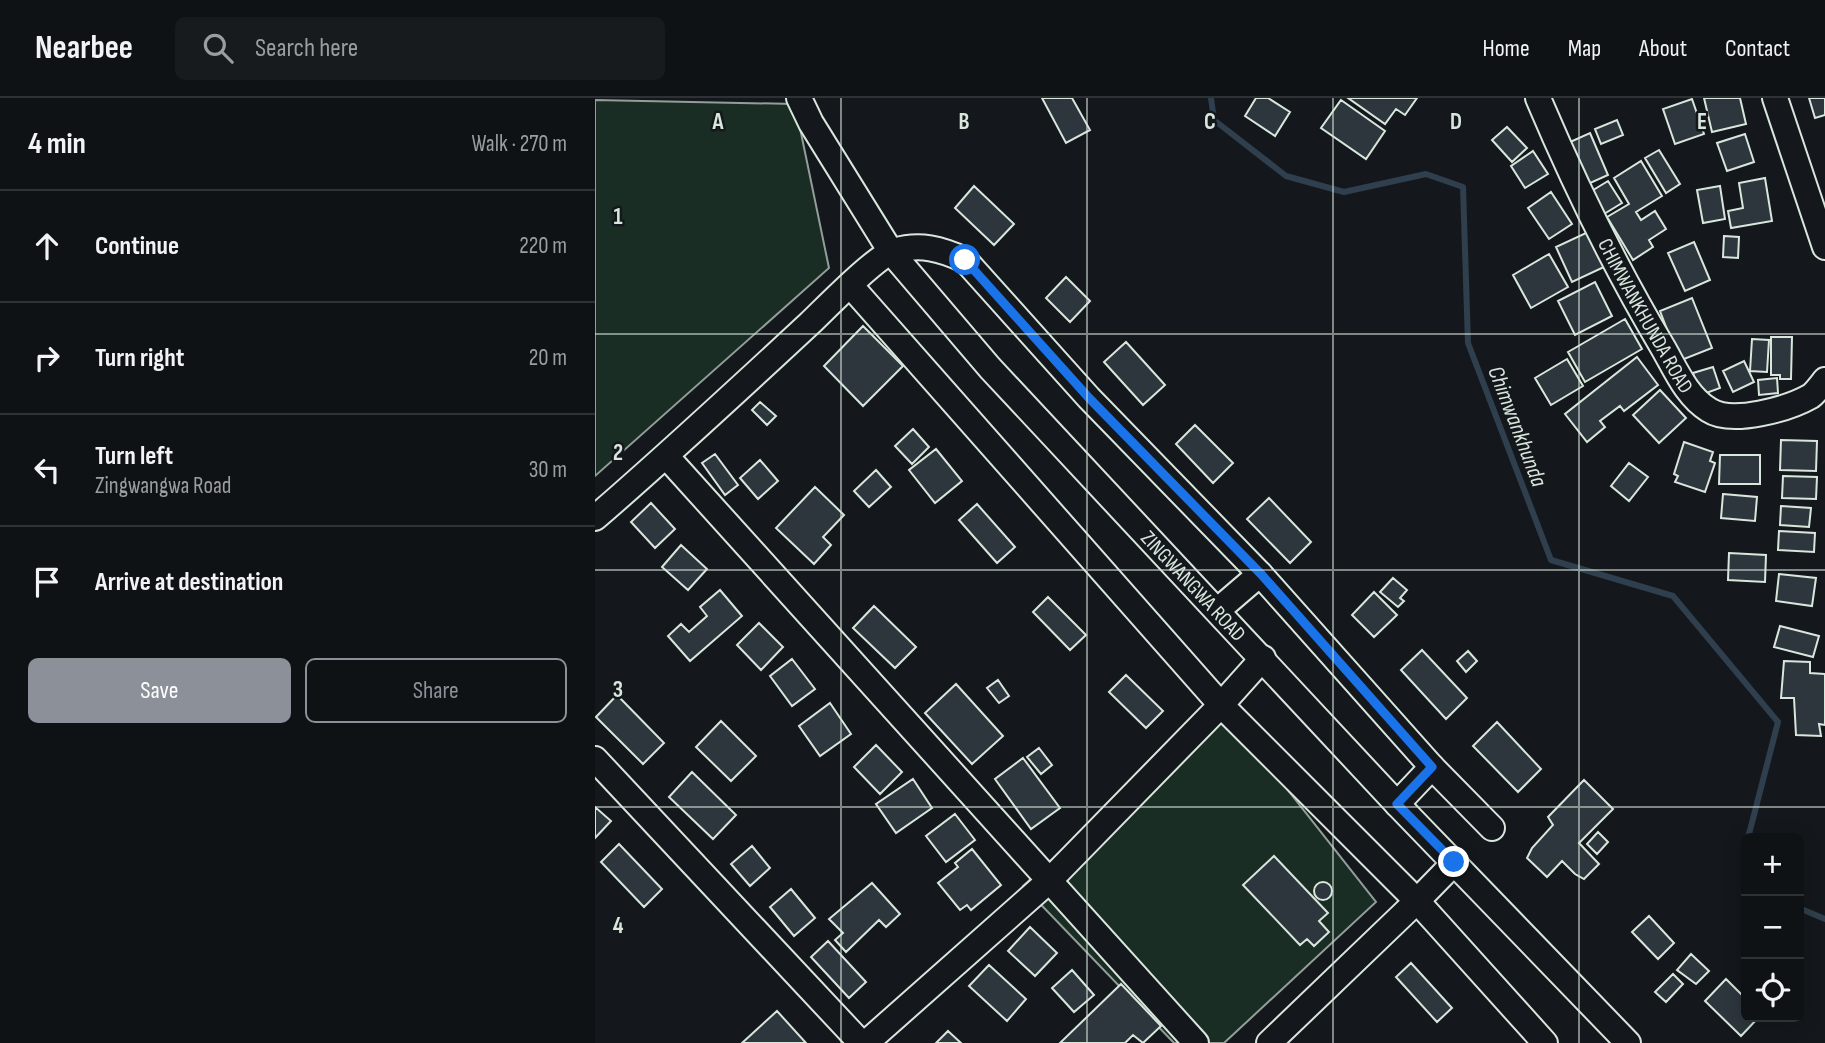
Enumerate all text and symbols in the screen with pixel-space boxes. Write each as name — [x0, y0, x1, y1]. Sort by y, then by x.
search box — [175, 17, 665, 80]
text: Nearbee — [35, 28, 133, 68]
icon: search — [199, 29, 237, 67]
text: Search here — [255, 33, 358, 64]
text: Home — [1482, 34, 1530, 63]
text: Map — [1568, 34, 1601, 63]
text: About — [1639, 34, 1687, 63]
text: Contact — [1725, 34, 1790, 63]
text: A — [712, 108, 725, 136]
text: B — [959, 108, 970, 136]
text: C — [1204, 108, 1216, 136]
text: D — [1450, 108, 1462, 136]
text: E — [1697, 108, 1707, 136]
text: 4 min — [28, 126, 86, 162]
text: Walk · 270 m — [472, 130, 567, 158]
text: 1 — [613, 203, 623, 231]
icon: ahead — [28, 227, 66, 265]
text: Continue — [95, 231, 179, 262]
text: 220 m — [519, 232, 567, 260]
street label: CHIMWANKHUNDA ROAD — [1592, 234, 1698, 398]
route start — [949, 244, 980, 275]
icon: right — [28, 339, 66, 377]
text: Turn right — [95, 343, 184, 374]
text: 20 m — [529, 344, 567, 372]
water label: Chimwankhunda — [1481, 362, 1553, 491]
text: 2 — [613, 439, 623, 467]
text: Turn left — [95, 441, 173, 472]
icon: left — [28, 451, 66, 489]
text: 30 m — [529, 456, 567, 484]
text: Zingwangwa Road — [95, 472, 231, 500]
street label: ZINGWANGWA ROAD — [1135, 526, 1251, 647]
icon: arrive — [28, 563, 66, 601]
text: Arrive at destination — [95, 567, 283, 598]
button: Save — [28, 658, 291, 723]
button: Share — [305, 658, 567, 723]
text: 3 — [613, 676, 623, 704]
map controls — [1741, 833, 1804, 1022]
button: + — [1741, 833, 1804, 896]
route end — [1438, 846, 1469, 877]
button: − — [1741, 896, 1804, 959]
text: 4 — [613, 912, 624, 940]
button: locate — [1741, 959, 1804, 1022]

